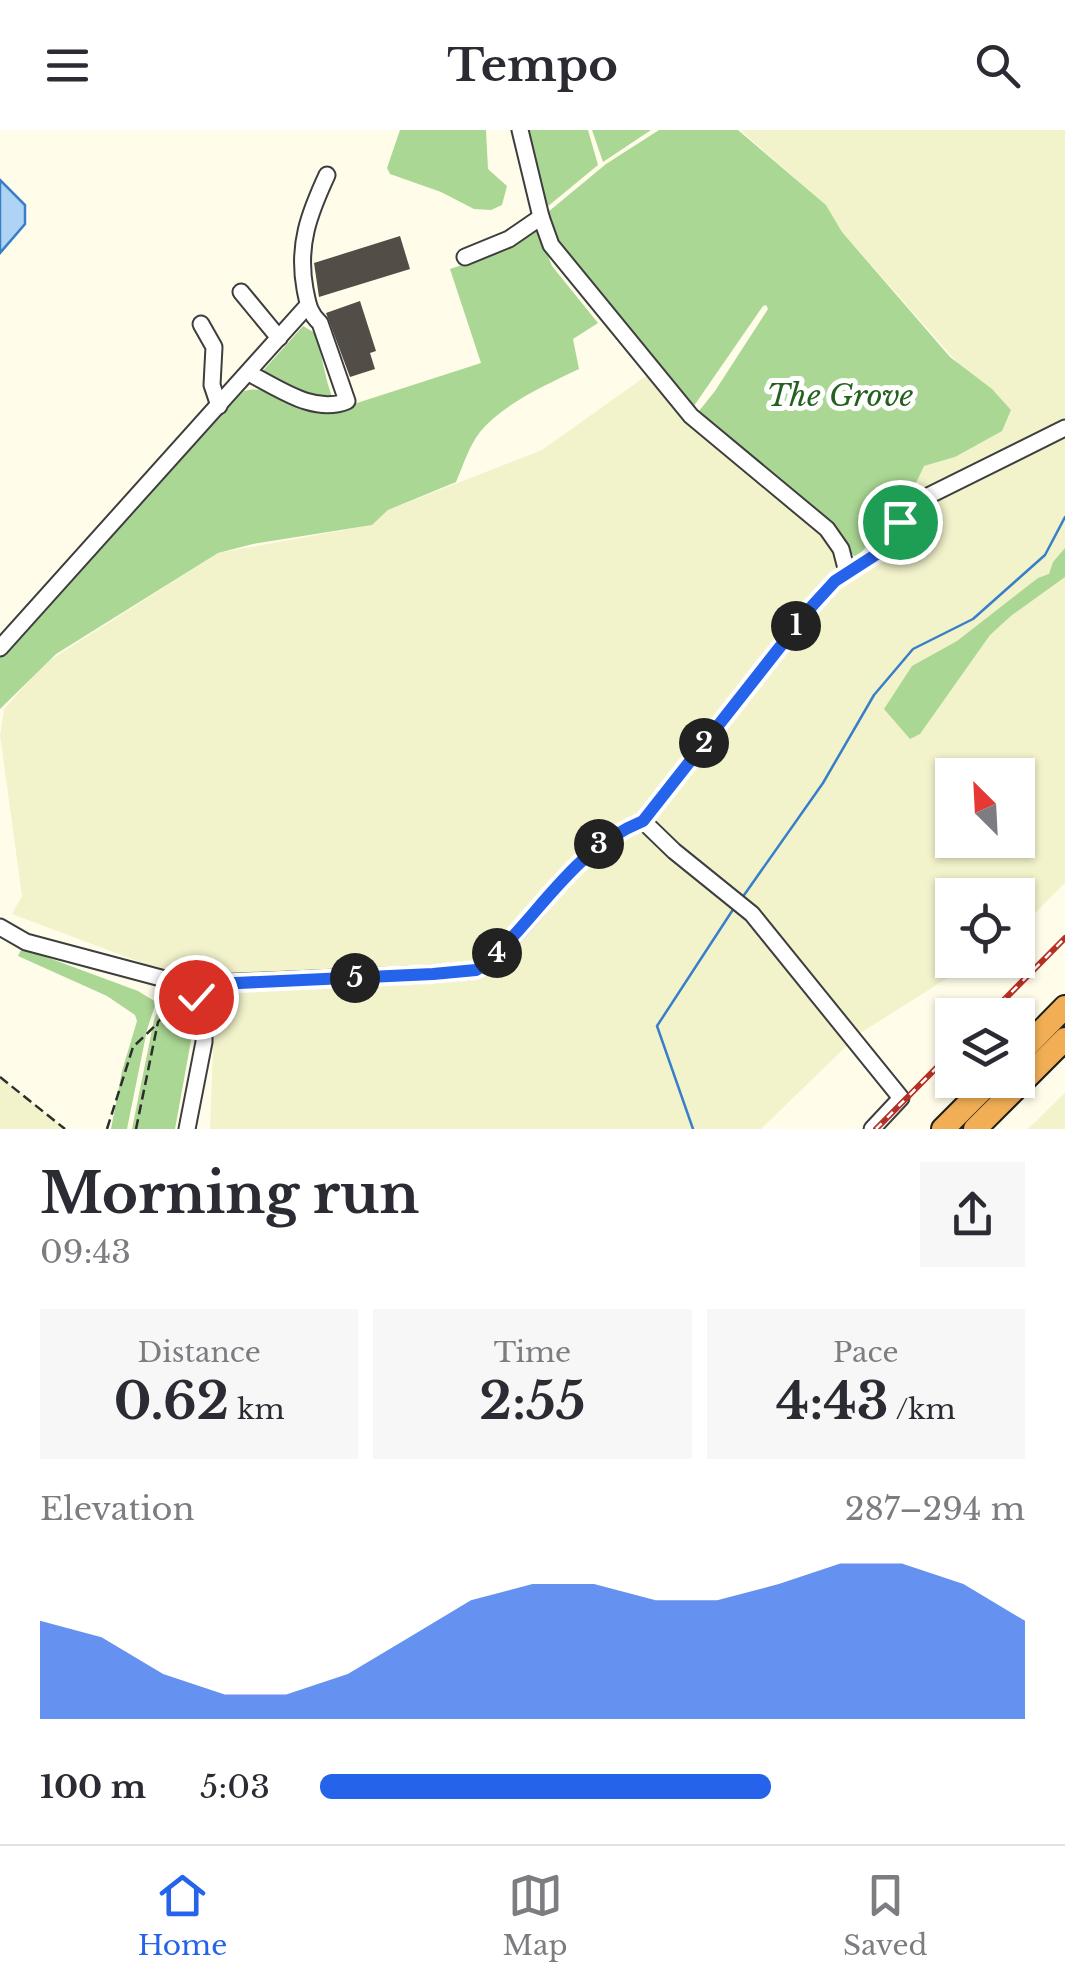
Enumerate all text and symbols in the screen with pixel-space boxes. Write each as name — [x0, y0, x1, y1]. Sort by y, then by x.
text: Tempo — [447, 37, 618, 93]
icon: menu — [40, 38, 95, 93]
icon: search — [970, 38, 1025, 93]
park label: The Grove — [767, 377, 914, 414]
pin — [858, 480, 943, 565]
icon: arrive — [873, 495, 928, 550]
pin: 1 — [771, 601, 821, 651]
text: 1 — [790, 608, 802, 643]
pin: 2 — [679, 718, 729, 768]
text: 2 — [695, 725, 713, 760]
north arrow — [935, 758, 1035, 858]
map controls — [935, 758, 1035, 1098]
pin: 3 — [574, 819, 624, 869]
text: 3 — [590, 826, 608, 861]
button: locate — [935, 878, 1035, 978]
pin: 4 — [472, 928, 522, 978]
text: 4 — [488, 935, 506, 970]
pin: 5 — [330, 953, 380, 1003]
pin — [154, 955, 239, 1040]
text: 5 — [347, 960, 363, 995]
icon: check — [169, 970, 224, 1025]
button: layers — [935, 998, 1035, 1098]
text: Morning run — [40, 1160, 419, 1228]
button: share — [920, 1162, 1025, 1267]
text: 09:43 — [40, 1232, 131, 1272]
text: Distance — [137, 1335, 261, 1370]
text: Time — [494, 1335, 571, 1370]
text: Pace — [833, 1335, 899, 1370]
text: 0.62 — [114, 1370, 229, 1433]
text: 2:55 — [479, 1370, 586, 1433]
text: 4:43 — [776, 1370, 889, 1433]
text: km — [229, 1392, 285, 1427]
text: /km — [889, 1392, 956, 1427]
text: Elevation — [40, 1489, 194, 1529]
text: 287–294 m — [845, 1489, 1025, 1529]
text: 100 m — [40, 1767, 146, 1807]
text: 5:03 — [200, 1767, 270, 1807]
tab: Home — [138, 1868, 227, 1963]
tab: Map — [503, 1868, 568, 1963]
tab: Saved — [843, 1868, 927, 1963]

